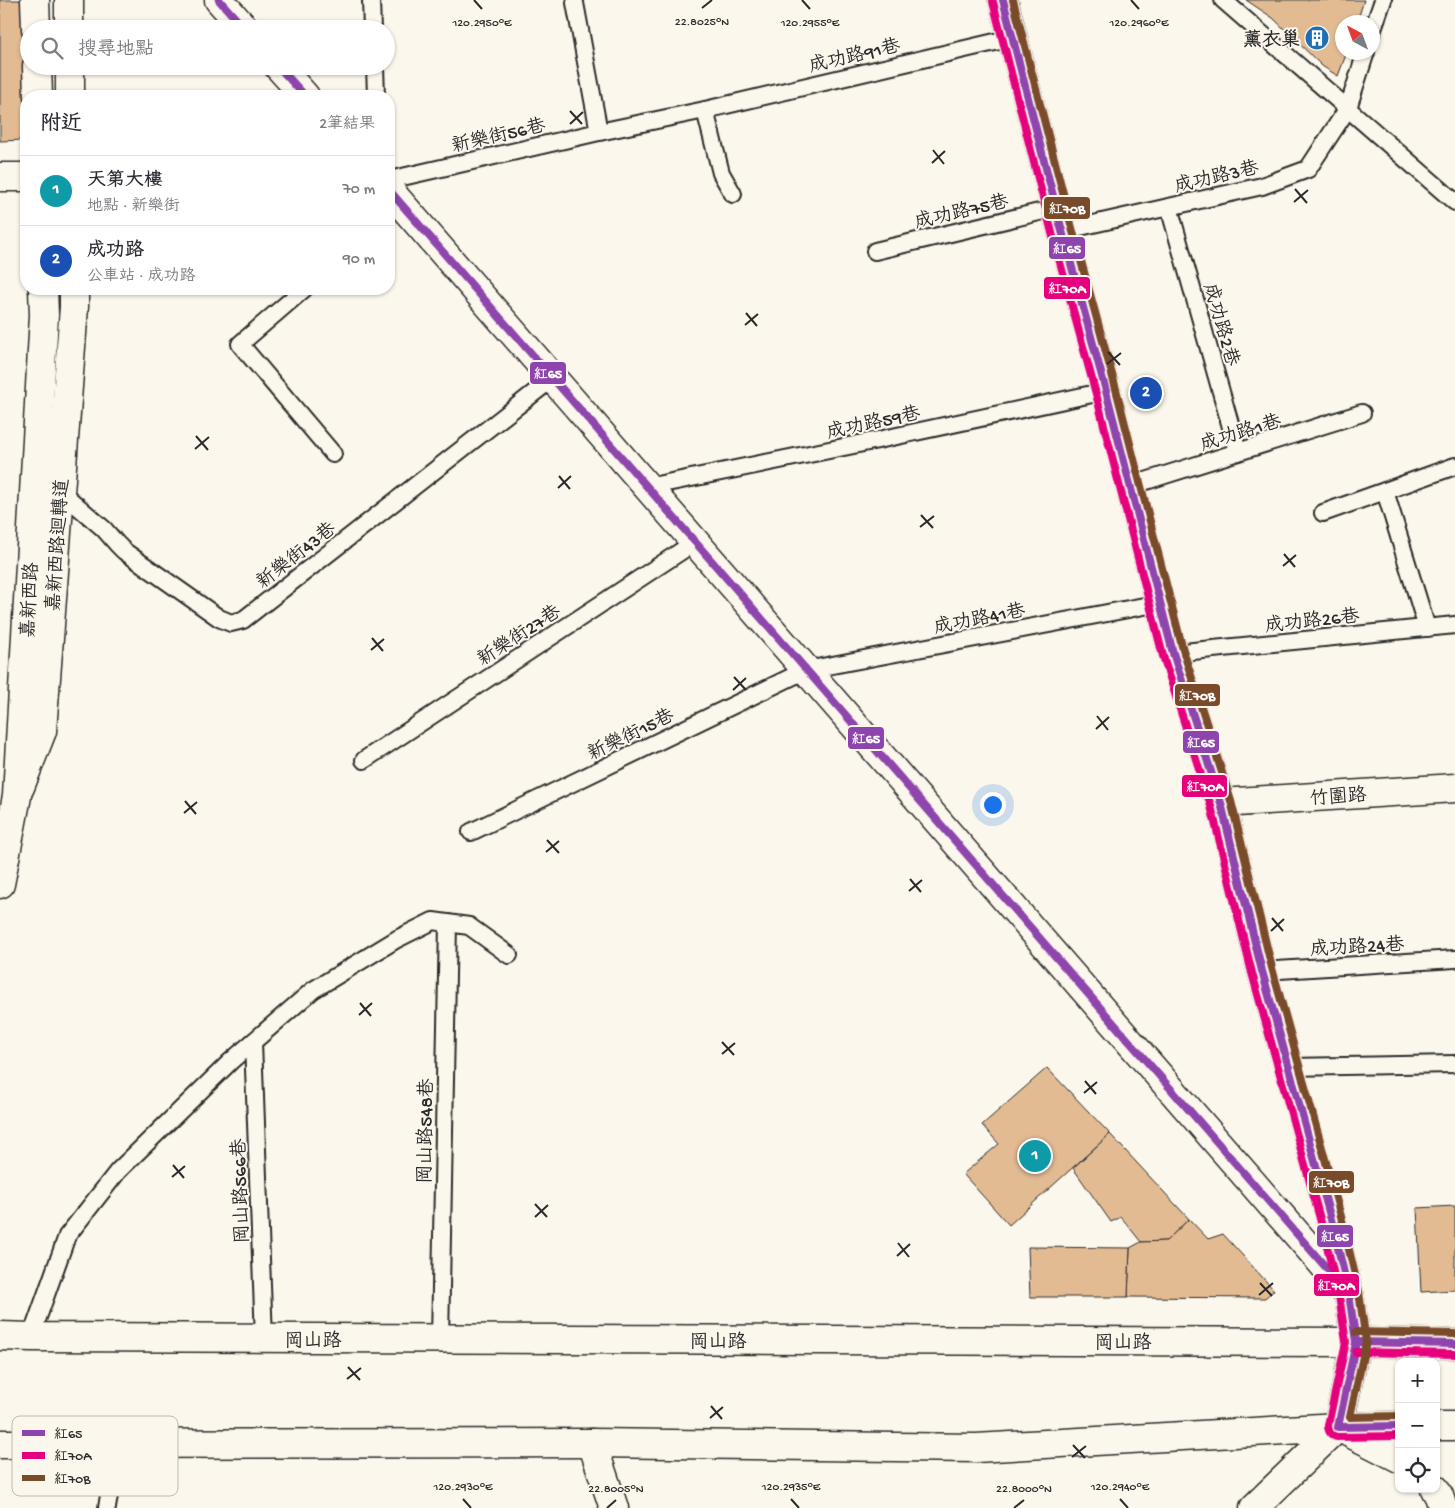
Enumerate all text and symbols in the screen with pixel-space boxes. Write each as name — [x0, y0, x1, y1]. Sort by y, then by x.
north arrow — [1335, 15, 1380, 60]
text: 22.8025°N — [675, 16, 729, 30]
text: 120.2950°E — [451, 17, 512, 31]
text: 120.2955°E — [780, 17, 840, 31]
text: 120.2960°E — [1109, 17, 1169, 31]
search box — [20, 20, 395, 75]
building icon: 薰衣巢 — [1304, 25, 1330, 51]
place label: 薰衣巢 — [1243, 29, 1300, 53]
icon: search — [38, 34, 66, 62]
street label: 成功路91巷 — [807, 35, 903, 79]
text: 搜尋地點 — [78, 39, 154, 62]
text: 附近 — [40, 113, 82, 138]
street label: 新樂街56巷 — [449, 114, 548, 159]
text: 2筆結果 — [319, 116, 375, 135]
street label: 成功路3巷 — [1172, 157, 1261, 199]
text: 天第大樓 — [87, 170, 163, 193]
text: 1 — [53, 181, 59, 200]
text: 70 m — [342, 181, 375, 200]
street label: 成功路75巷 — [912, 190, 1011, 235]
line badge: 紅70B — [1043, 196, 1091, 220]
text: 地點 · 新樂街 — [87, 198, 180, 217]
text: 紅70B — [1049, 202, 1086, 219]
line badge: 紅65 — [1048, 236, 1086, 260]
text: 成功路 — [87, 240, 144, 263]
text: 紅65 — [1053, 242, 1082, 259]
text: 2 — [52, 251, 60, 270]
text: 90 m — [343, 251, 375, 270]
text: 公車站 · 成功路 — [87, 268, 196, 287]
line badge: 紅70A — [1043, 276, 1091, 300]
street label: 成功路2巷 — [1197, 281, 1243, 369]
text: 紅70A — [1048, 282, 1087, 299]
line badge: 紅65 — [529, 361, 567, 385]
text: 紅65 — [534, 367, 563, 384]
pin: 2 — [1130, 374, 1162, 412]
street label: 成功路59巷 — [824, 402, 923, 446]
street label: 成功路1巷 — [1197, 410, 1284, 458]
street label: 嘉新西路迴轉道 — [42, 478, 76, 612]
street label: 新樂街43巷 — [252, 518, 342, 595]
street label: 嘉新西路 — [17, 562, 45, 639]
street label: 成功路41巷 — [932, 599, 1027, 641]
street label: 新樂街27巷 — [473, 601, 566, 673]
street label: 成功路26巷 — [1264, 605, 1361, 639]
line badge: 紅70B — [1174, 683, 1221, 707]
text: 紅70B — [1179, 689, 1216, 706]
street label: 新樂街15巷 — [584, 704, 679, 767]
line badge: 紅65 — [847, 726, 885, 750]
line badge: 紅65 — [1182, 730, 1220, 754]
text: 紅65 — [852, 732, 881, 749]
text: 紅65 — [1187, 736, 1216, 753]
line badge: 紅70A — [1181, 774, 1228, 798]
text: 紅70A — [1186, 780, 1225, 797]
street label: 竹圍路 — [1309, 784, 1367, 812]
your location — [980, 792, 1006, 818]
street label: 成功路24巷 — [1309, 934, 1405, 962]
street label: 岡山路548巷 — [414, 1078, 440, 1184]
pin: 1 — [1019, 1137, 1051, 1175]
street label: 岡山路566巷 — [228, 1138, 256, 1244]
line badge: 紅70B — [1308, 1170, 1355, 1194]
text: 紅70B — [1313, 1176, 1350, 1193]
line badge: 紅65 — [1316, 1224, 1354, 1248]
text: 紅65 — [1321, 1230, 1350, 1247]
line badge: 紅70A — [1313, 1273, 1360, 1297]
text: 紅70A — [1317, 1279, 1356, 1296]
street label: 岡山路 — [284, 1330, 342, 1354]
street label: 岡山路 — [689, 1331, 747, 1355]
street label: 岡山路 — [1094, 1332, 1152, 1356]
map controls — [1395, 1358, 1440, 1493]
button: + — [1395, 1358, 1440, 1403]
button: − — [1395, 1403, 1440, 1448]
legend — [12, 1416, 178, 1496]
text: 紅65 — [54, 1427, 82, 1444]
button: locate — [1395, 1448, 1440, 1493]
text: 紅70A — [54, 1449, 92, 1466]
text: 紅70B — [54, 1472, 91, 1489]
text: 120.2930°E — [432, 1481, 493, 1495]
text: 120.2935°E — [761, 1481, 821, 1495]
text: 120.2940°E — [1090, 1481, 1150, 1495]
text: 22.8005°N — [588, 1483, 644, 1497]
text: 22.8000°N — [996, 1483, 1052, 1497]

